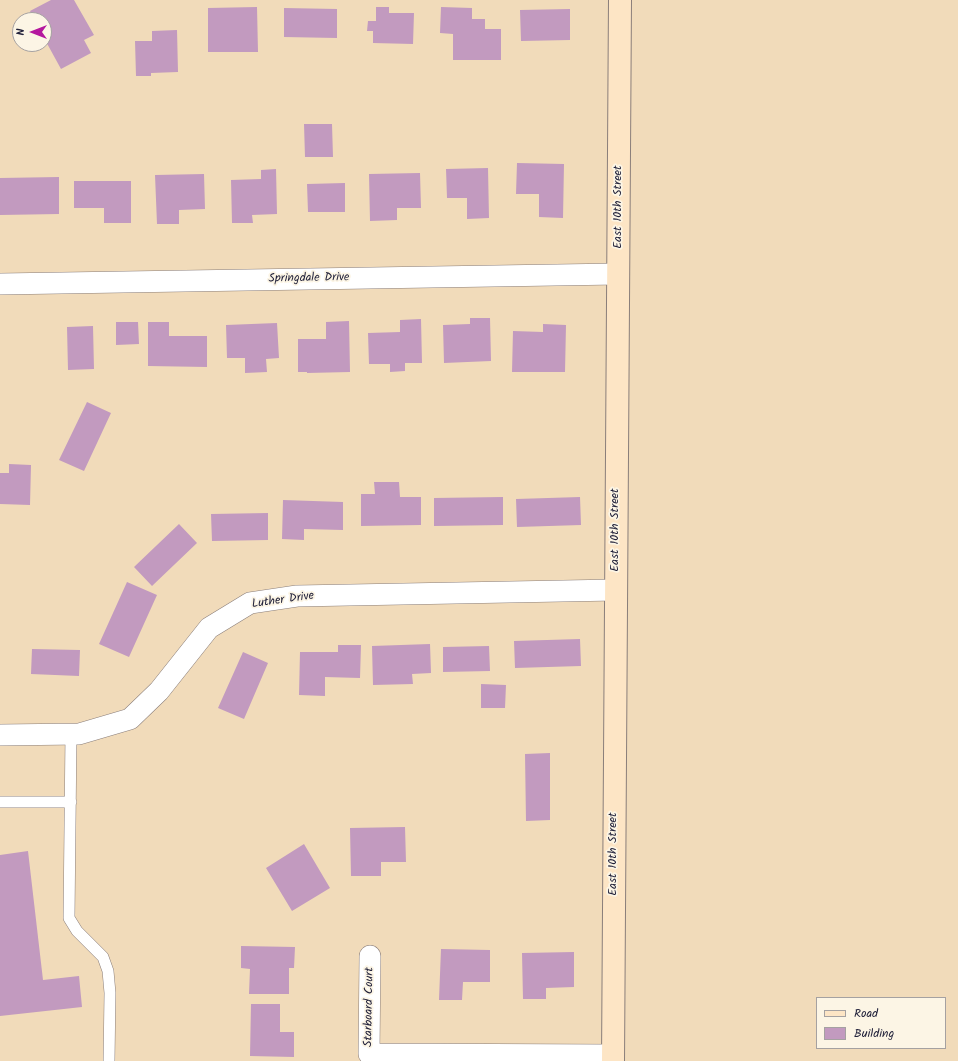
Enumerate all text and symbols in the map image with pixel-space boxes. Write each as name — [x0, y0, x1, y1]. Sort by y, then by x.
north arrow — [12, 12, 52, 52]
text: N — [12, 29, 30, 35]
street label: East 10th Street — [612, 165, 626, 249]
street label: Springdale Drive — [268, 271, 350, 287]
street label: East 10th Street — [609, 488, 623, 572]
street label: Luther Drive — [251, 590, 315, 612]
street label: East 10th Street — [607, 812, 621, 896]
street label: Starboard Court — [362, 967, 378, 1047]
legend — [816, 997, 946, 1049]
text: Road — [854, 1004, 878, 1023]
text: Building — [854, 1024, 894, 1043]

